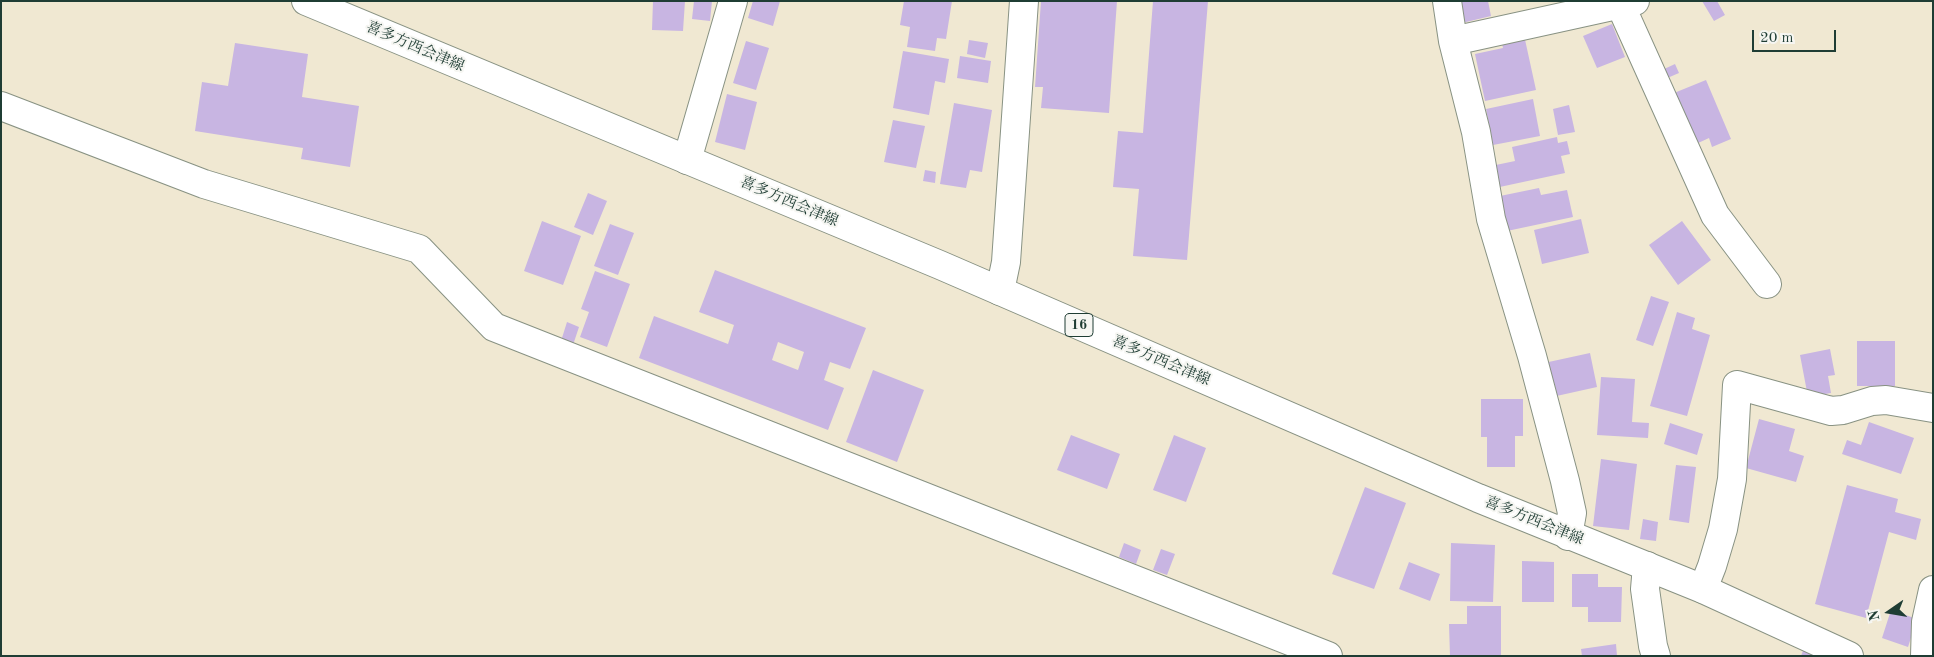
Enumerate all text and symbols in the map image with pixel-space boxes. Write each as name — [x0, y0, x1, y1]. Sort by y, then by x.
street label: 喜多方西会津線 — [363, 18, 467, 76]
scale bar — [1754, 20, 1838, 52]
text: 20 m — [1760, 31, 1794, 46]
street label: 喜多方西会津線 — [737, 173, 841, 231]
road number: 16 — [1065, 314, 1093, 336]
street label: 喜多方西会津線 — [1109, 332, 1213, 390]
street label: 喜多方西会津線 — [1482, 493, 1586, 549]
north arrow — [1864, 587, 1914, 637]
text: N — [1866, 609, 1882, 622]

